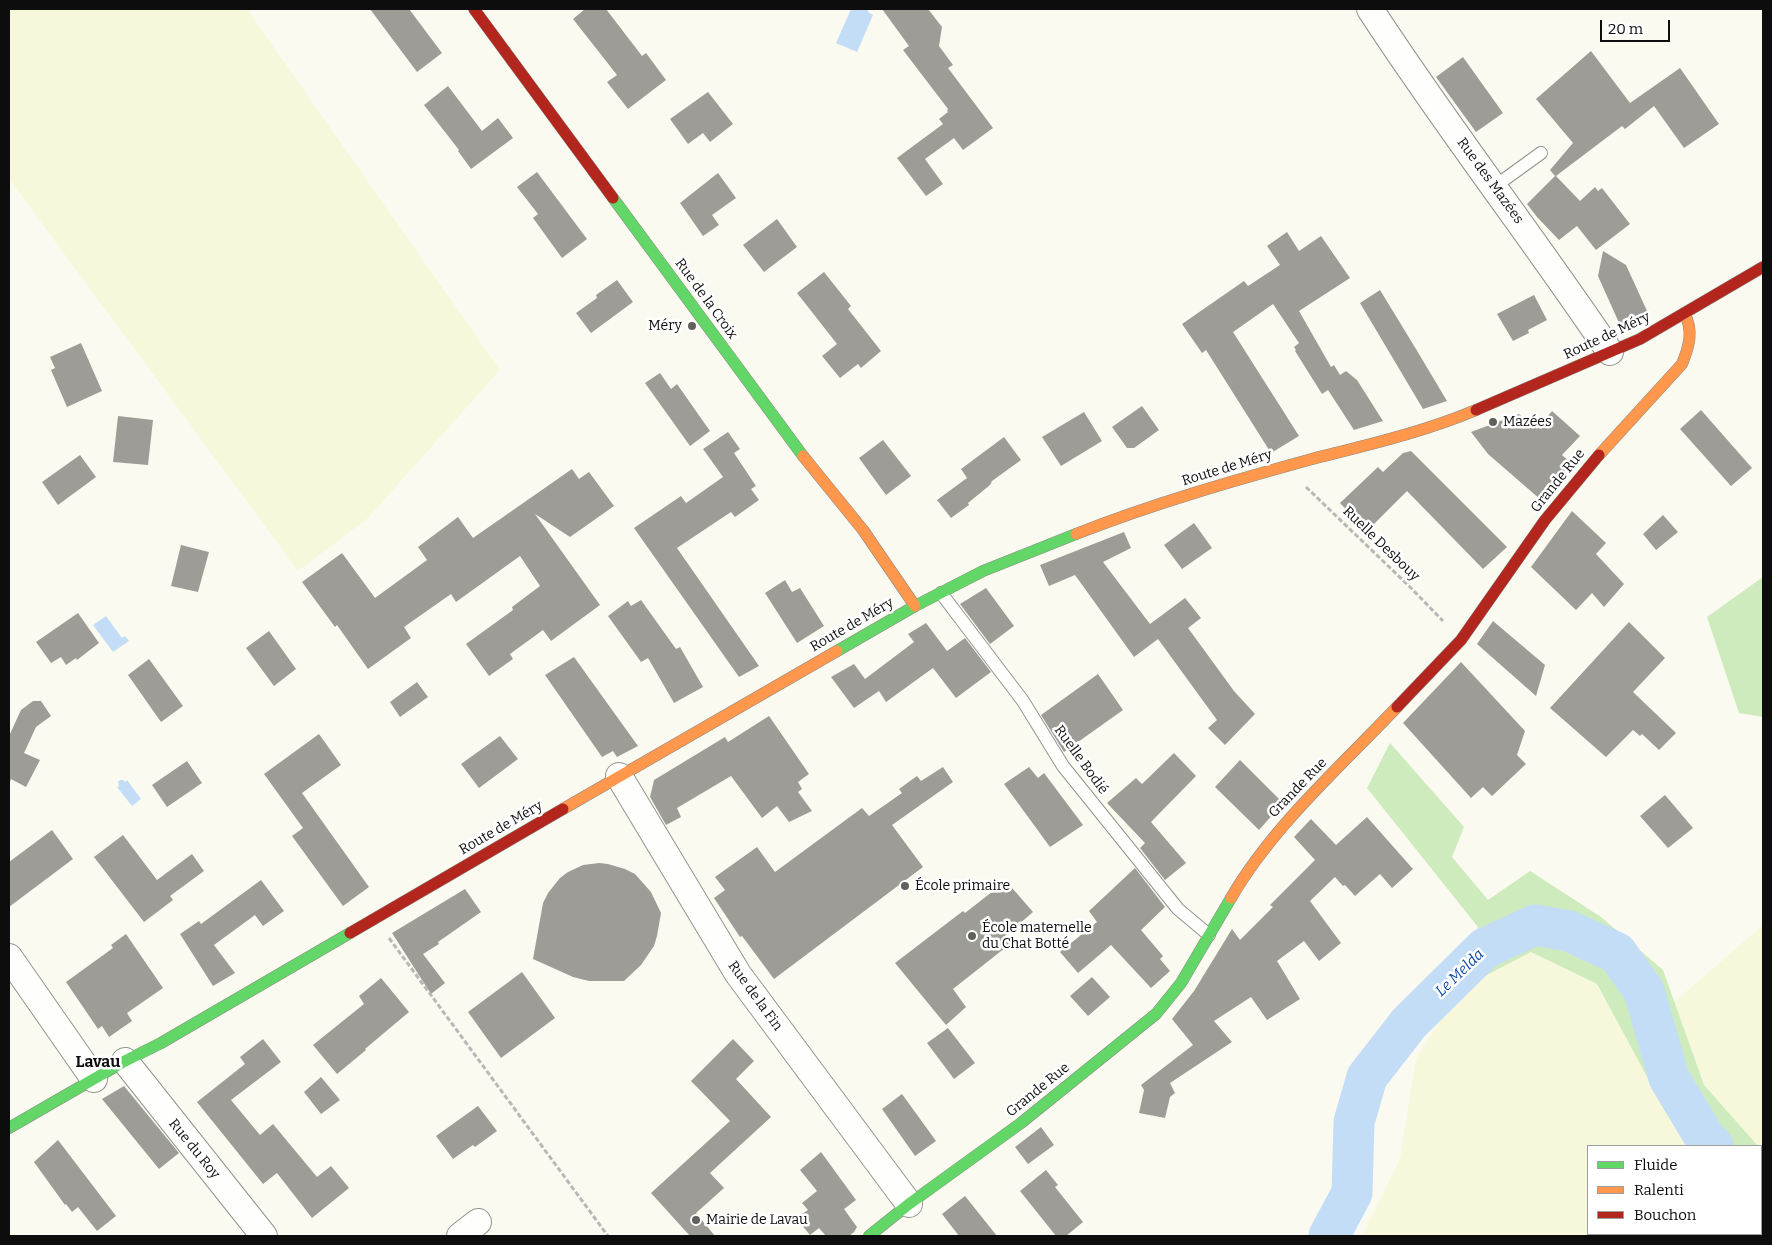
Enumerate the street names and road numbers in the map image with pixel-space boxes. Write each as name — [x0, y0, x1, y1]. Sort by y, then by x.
street label: Rue des Mazées — [1453, 135, 1527, 227]
street label: Rue de la Croix — [671, 255, 741, 343]
street label: Route de Méry — [1561, 309, 1653, 363]
street label: Route de Méry — [1180, 446, 1274, 490]
street label: Grande Rue — [1527, 446, 1589, 516]
street label: Ruelle Desbouy — [1339, 503, 1423, 585]
street label: Route de Méry — [807, 594, 897, 656]
street label: Ruelle Bodié — [1050, 722, 1112, 798]
street label: Grande Rue — [1265, 755, 1331, 821]
street label: Route de Méry — [456, 797, 546, 859]
street label: Rue de la Fin — [724, 958, 786, 1034]
street label: Grande Rue — [1003, 1059, 1073, 1121]
street label: Rue du Roy — [165, 1116, 223, 1182]

